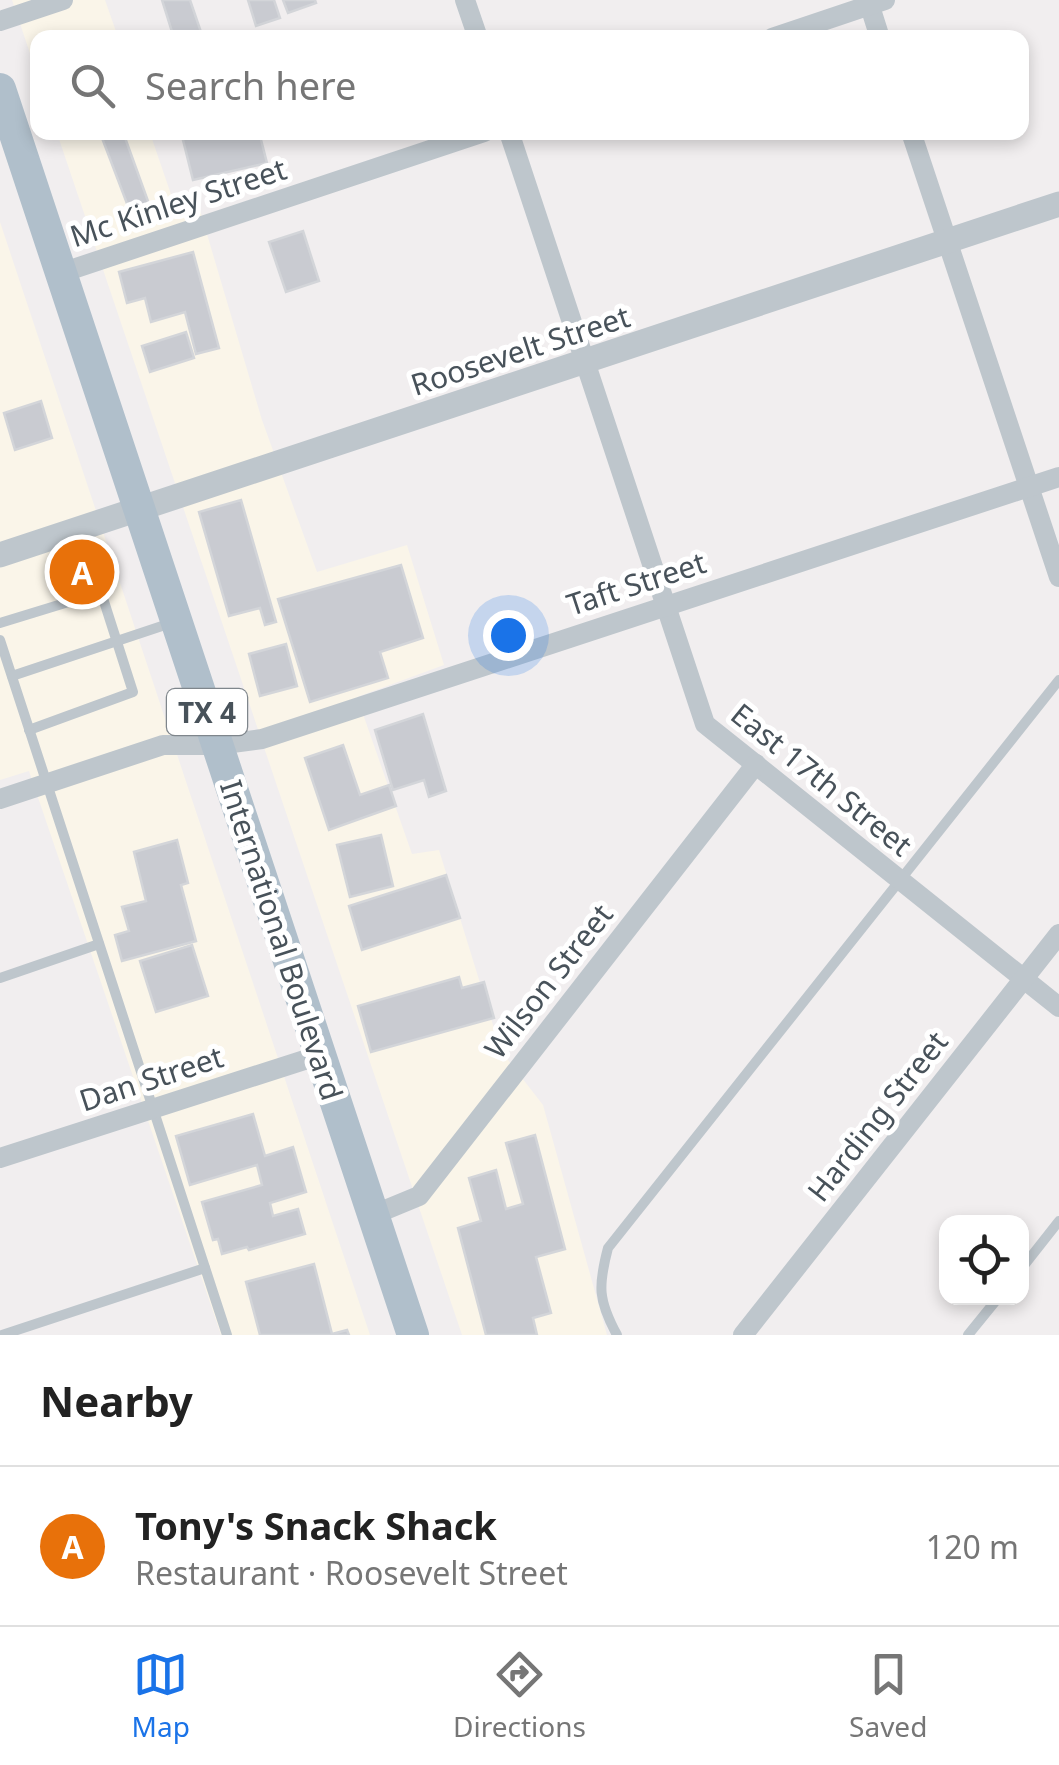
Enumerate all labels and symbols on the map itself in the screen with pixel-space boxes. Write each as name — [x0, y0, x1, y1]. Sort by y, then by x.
street label: Mc Kinley Street — [65, 148, 292, 256]
street label: Roosevelt Street — [405, 295, 635, 405]
pin: A — [49, 534, 114, 610]
street label: Taft Street — [561, 541, 711, 625]
your location — [483, 610, 534, 661]
road number: TX 4 — [167, 689, 247, 735]
street label: East 17th Street — [723, 693, 921, 865]
street label: International Boulevard — [211, 775, 353, 1105]
street label: Wilson Street — [475, 895, 622, 1067]
street label: Harding Street — [798, 1022, 957, 1210]
street label: Dan Street — [74, 1035, 228, 1120]

